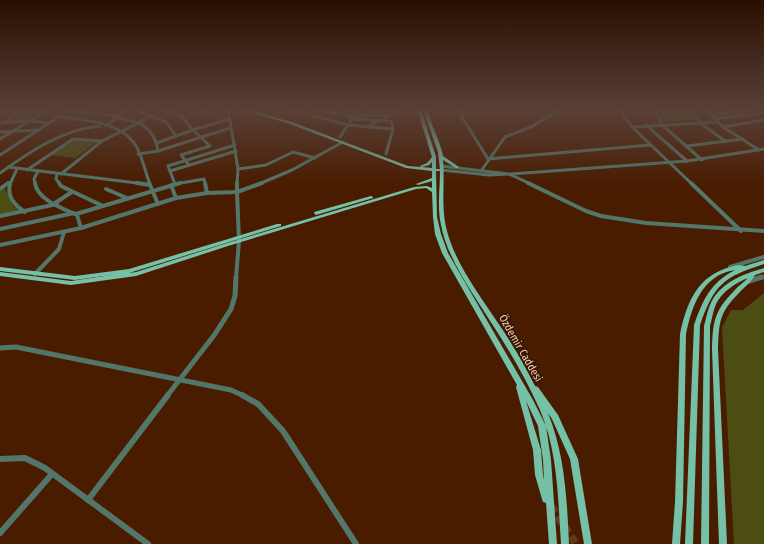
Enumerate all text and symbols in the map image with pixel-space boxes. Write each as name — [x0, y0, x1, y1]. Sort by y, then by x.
street label: Özdemir Caddesi — [496, 312, 545, 384]

